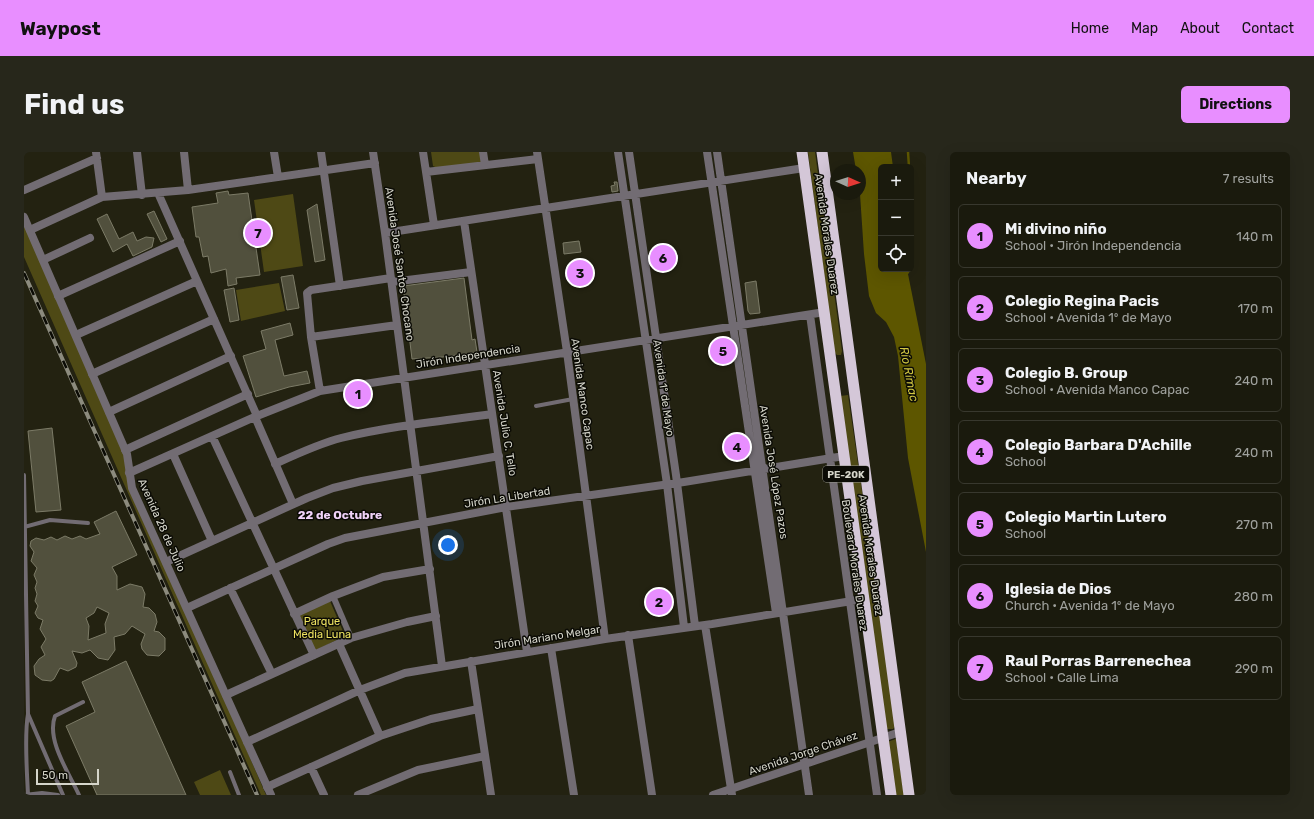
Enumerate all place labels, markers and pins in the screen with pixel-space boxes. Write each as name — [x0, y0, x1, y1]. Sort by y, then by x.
pin: 7 — [245, 218, 271, 248]
pin: 6 — [650, 243, 676, 273]
pin: 3 — [567, 258, 593, 288]
pin: 5 — [710, 336, 736, 366]
pin: 1 — [345, 379, 371, 409]
pin: 4 — [724, 432, 750, 462]
pin: 2 — [646, 587, 672, 617]

